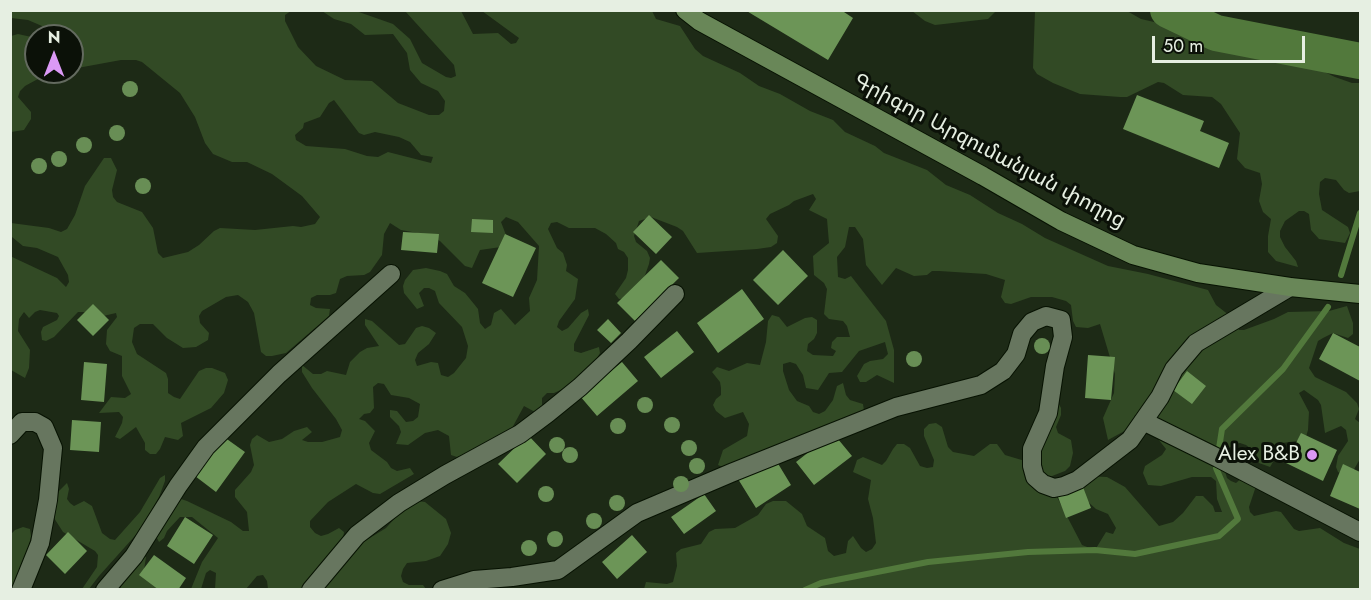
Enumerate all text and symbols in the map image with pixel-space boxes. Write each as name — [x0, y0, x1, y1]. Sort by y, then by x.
north arrow — [24, 24, 84, 84]
scale bar — [1155, 24, 1308, 62]
text: N — [48, 26, 60, 49]
text: 50 m — [1163, 33, 1203, 59]
street label: Գրիգոր Արզումանյան փողոց — [849, 69, 1129, 235]
place label: Alex B&B — [1218, 442, 1300, 468]
marker: Alex B&B — [1305, 448, 1319, 462]

